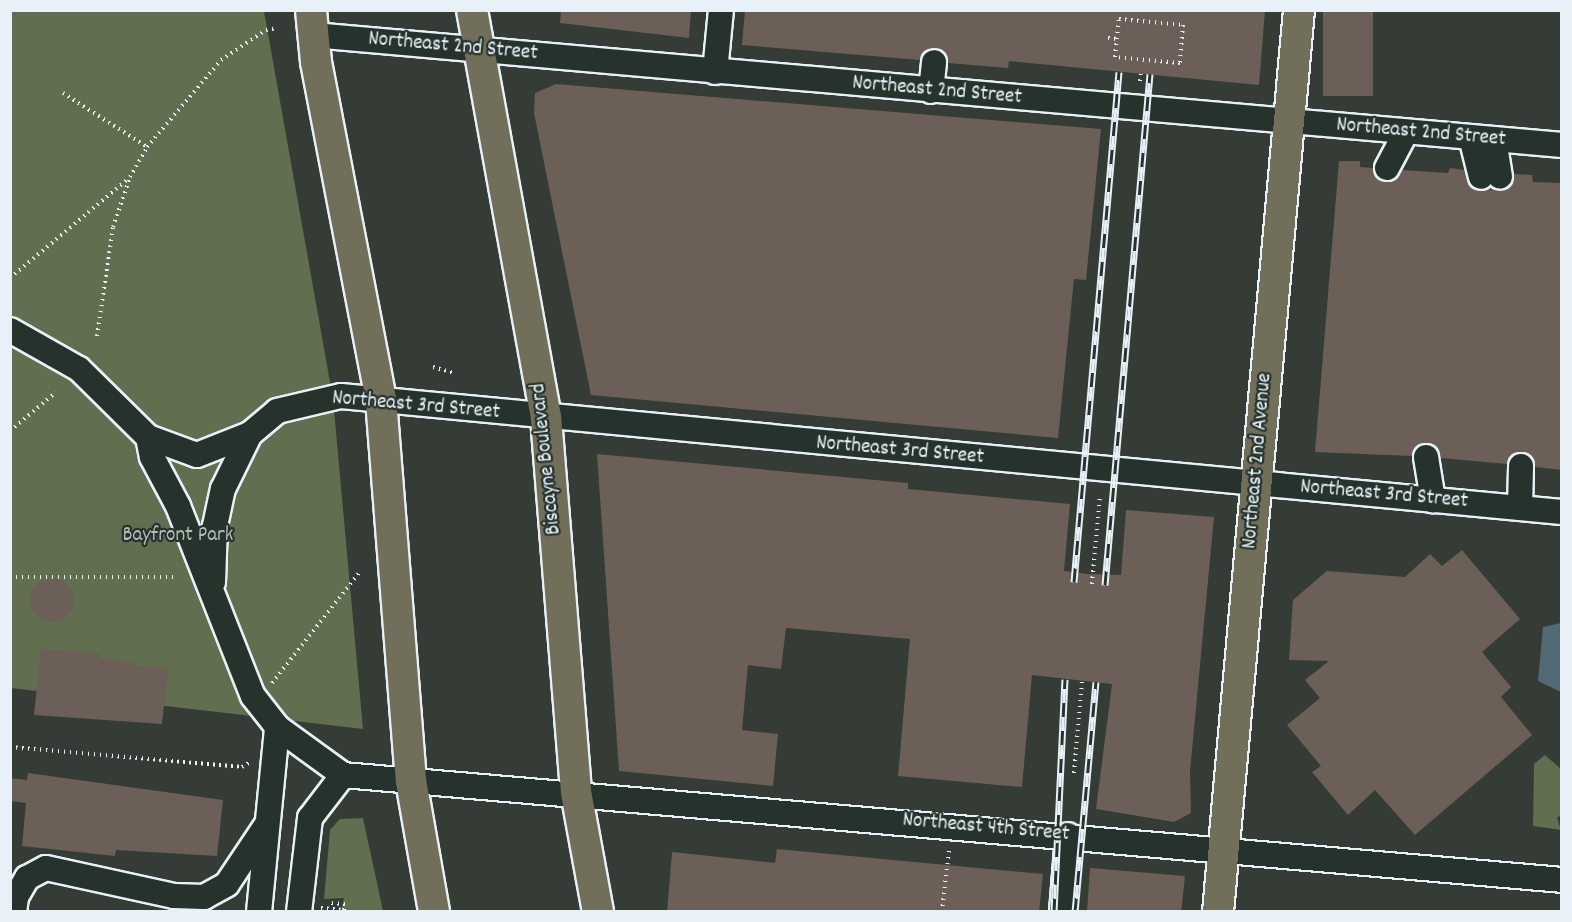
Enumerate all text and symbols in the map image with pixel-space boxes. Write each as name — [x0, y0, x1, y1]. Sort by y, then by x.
street label: Northeast 2nd Street — [367, 27, 539, 67]
street label: Northeast 2nd Street — [851, 71, 1023, 111]
street label: Northeast 2nd Street — [1335, 113, 1507, 153]
street label: Northeast 2nd Avenue — [1238, 372, 1278, 550]
street label: Biscayne Boulevard — [527, 382, 567, 536]
street label: Northeast 3rd Street — [331, 386, 501, 426]
street label: Northeast 3rd Street — [815, 431, 985, 471]
street label: Northeast 3rd Street — [1299, 475, 1469, 515]
park label: Bayfront Park — [123, 523, 233, 549]
street label: Northeast 4th Street — [902, 808, 1070, 848]

